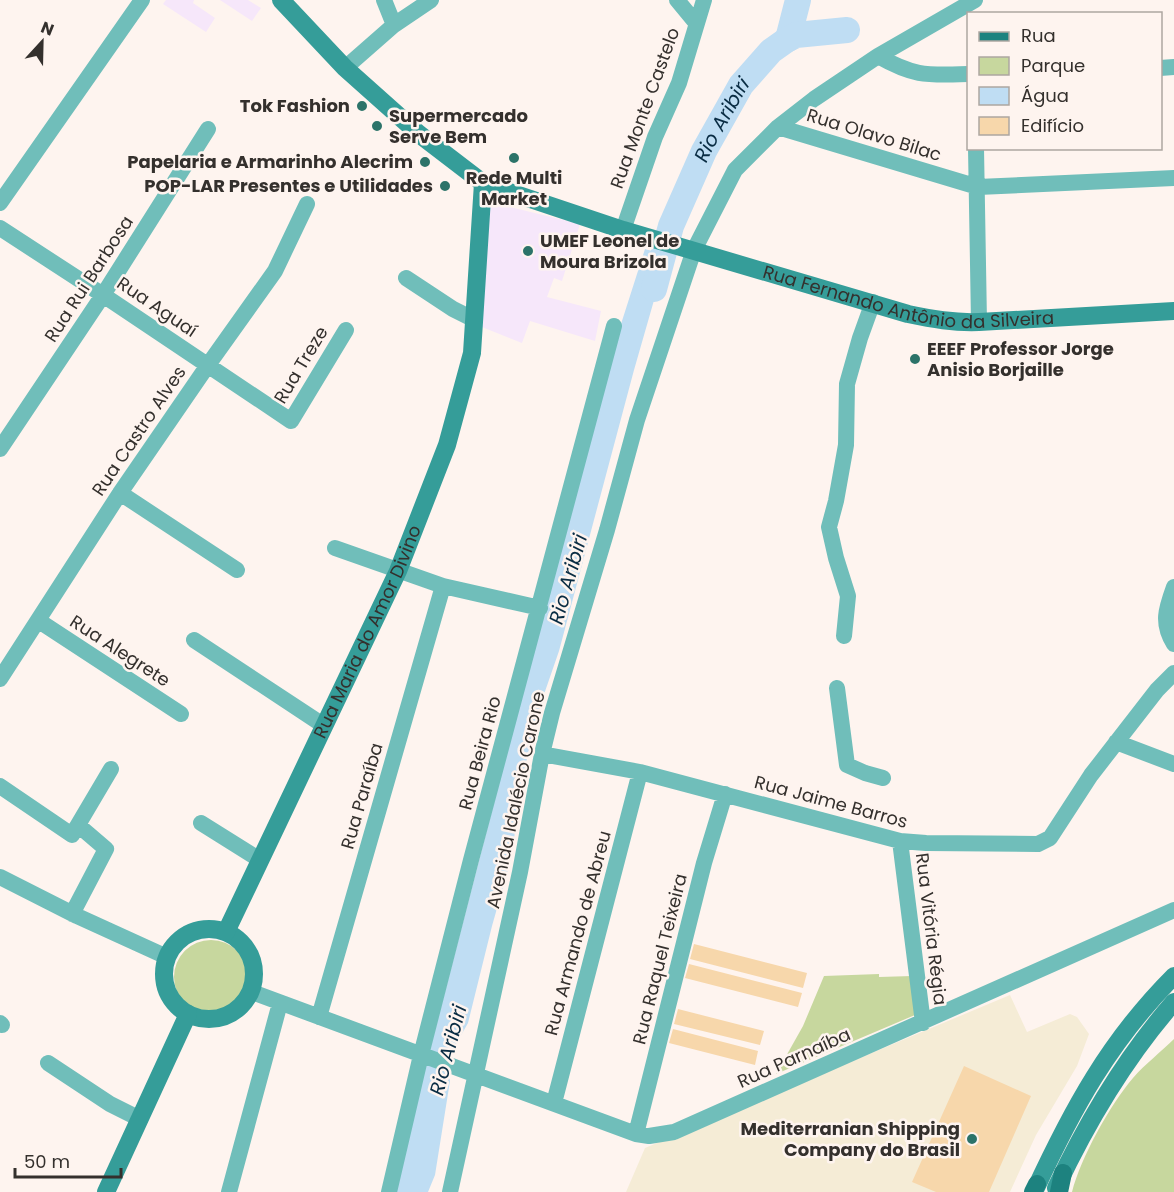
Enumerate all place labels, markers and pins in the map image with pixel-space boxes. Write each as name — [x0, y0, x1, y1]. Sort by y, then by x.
place label: Tok Fashion — [240, 93, 350, 118]
marker: Tok Fashion — [355, 99, 369, 113]
place label: Supermercado Serve Bem — [389, 103, 528, 149]
marker: Supermercado Serve Bem — [370, 119, 384, 133]
place label: Papelaria e Armarinho Alecrim — [127, 149, 413, 174]
marker: Rede Multi Market — [507, 151, 521, 165]
marker: Papelaria e Armarinho Alecrim — [418, 155, 432, 169]
place label: Rede Multi Market — [466, 165, 562, 211]
place label: POP-LAR Presentes e Utilidades — [144, 173, 433, 198]
marker: POP-LAR Presentes e Utilidades — [438, 179, 452, 193]
place label: UMEF Leonel de Moura Brizola — [540, 228, 679, 274]
marker: UMEF Leonel de Moura Brizola — [521, 244, 535, 258]
place label: EEEF Professor Jorge Anisio Borjaille — [927, 336, 1114, 382]
marker: EEEF Professor Jorge Anisio Borjaille — [908, 352, 922, 366]
place label: Mediterranian Shipping Company do Brasil — [741, 1116, 960, 1162]
marker: Mediterranian Shipping Company do Brasil — [965, 1132, 979, 1146]

